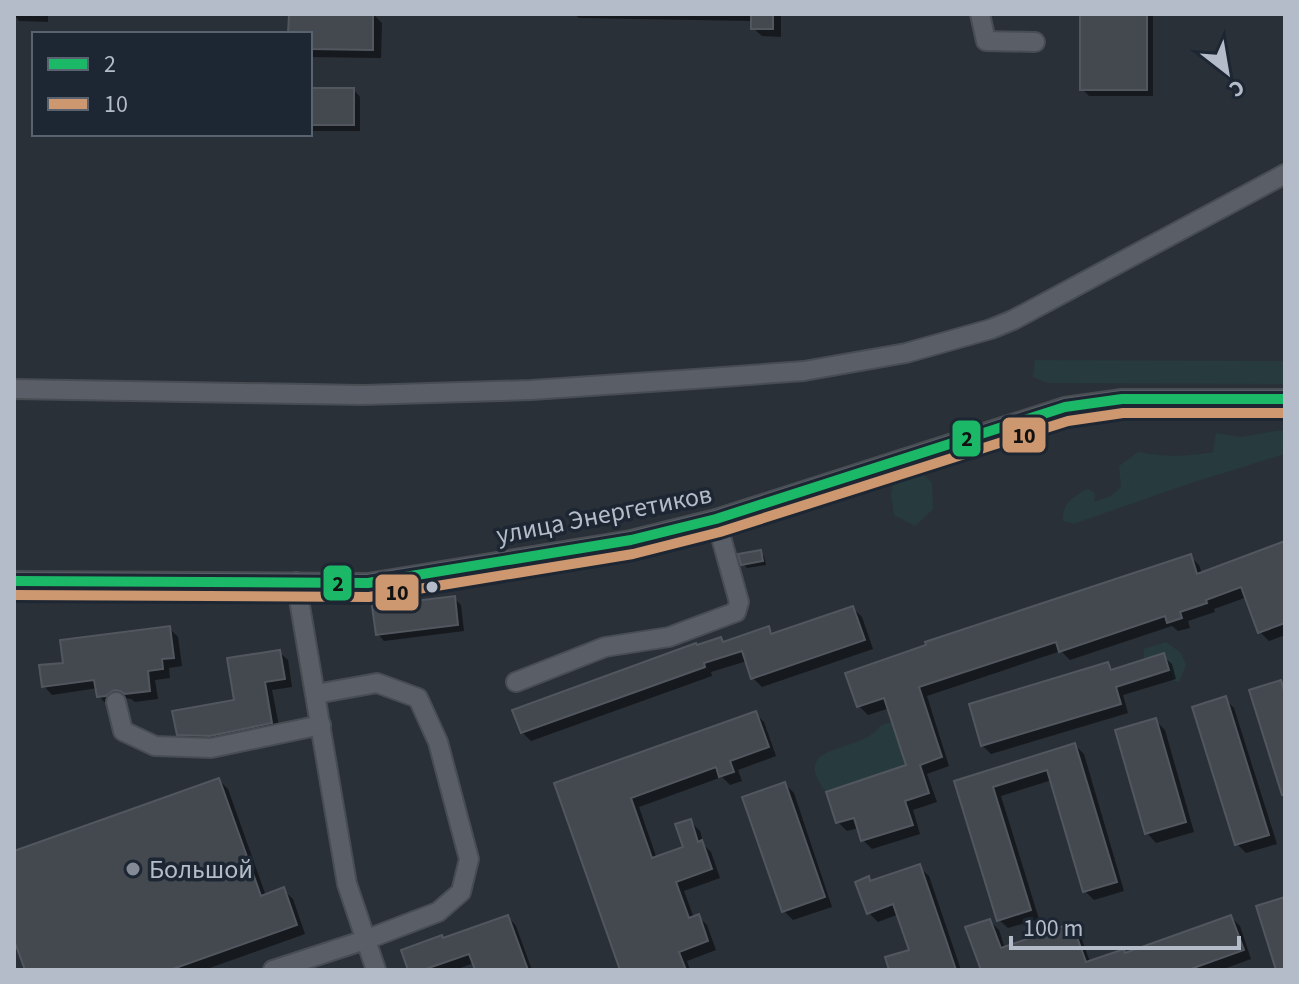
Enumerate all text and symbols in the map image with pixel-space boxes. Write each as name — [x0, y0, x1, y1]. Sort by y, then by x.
legend — [32, 32, 312, 136]
north arrow — [1187, 32, 1267, 112]
text: 2 — [104, 47, 116, 82]
text: С — [1223, 71, 1251, 105]
text: 10 — [104, 87, 128, 122]
line badge: 10 — [1001, 416, 1047, 454]
line badge: 2 — [951, 419, 982, 458]
text: 10 — [1012, 420, 1036, 452]
text: 2 — [961, 423, 973, 455]
street label: улица Энергетиков — [493, 475, 715, 554]
line badge: 2 — [322, 564, 353, 602]
text: 2 — [332, 568, 344, 600]
line badge: 10 — [374, 573, 420, 612]
text: 10 — [385, 577, 409, 609]
unlabelled marker — [424, 579, 440, 595]
place label: Большой — [149, 851, 253, 888]
marker: Большой — [124, 860, 142, 878]
scale bar — [1011, 900, 1239, 950]
text: 100 m — [1023, 911, 1083, 946]

